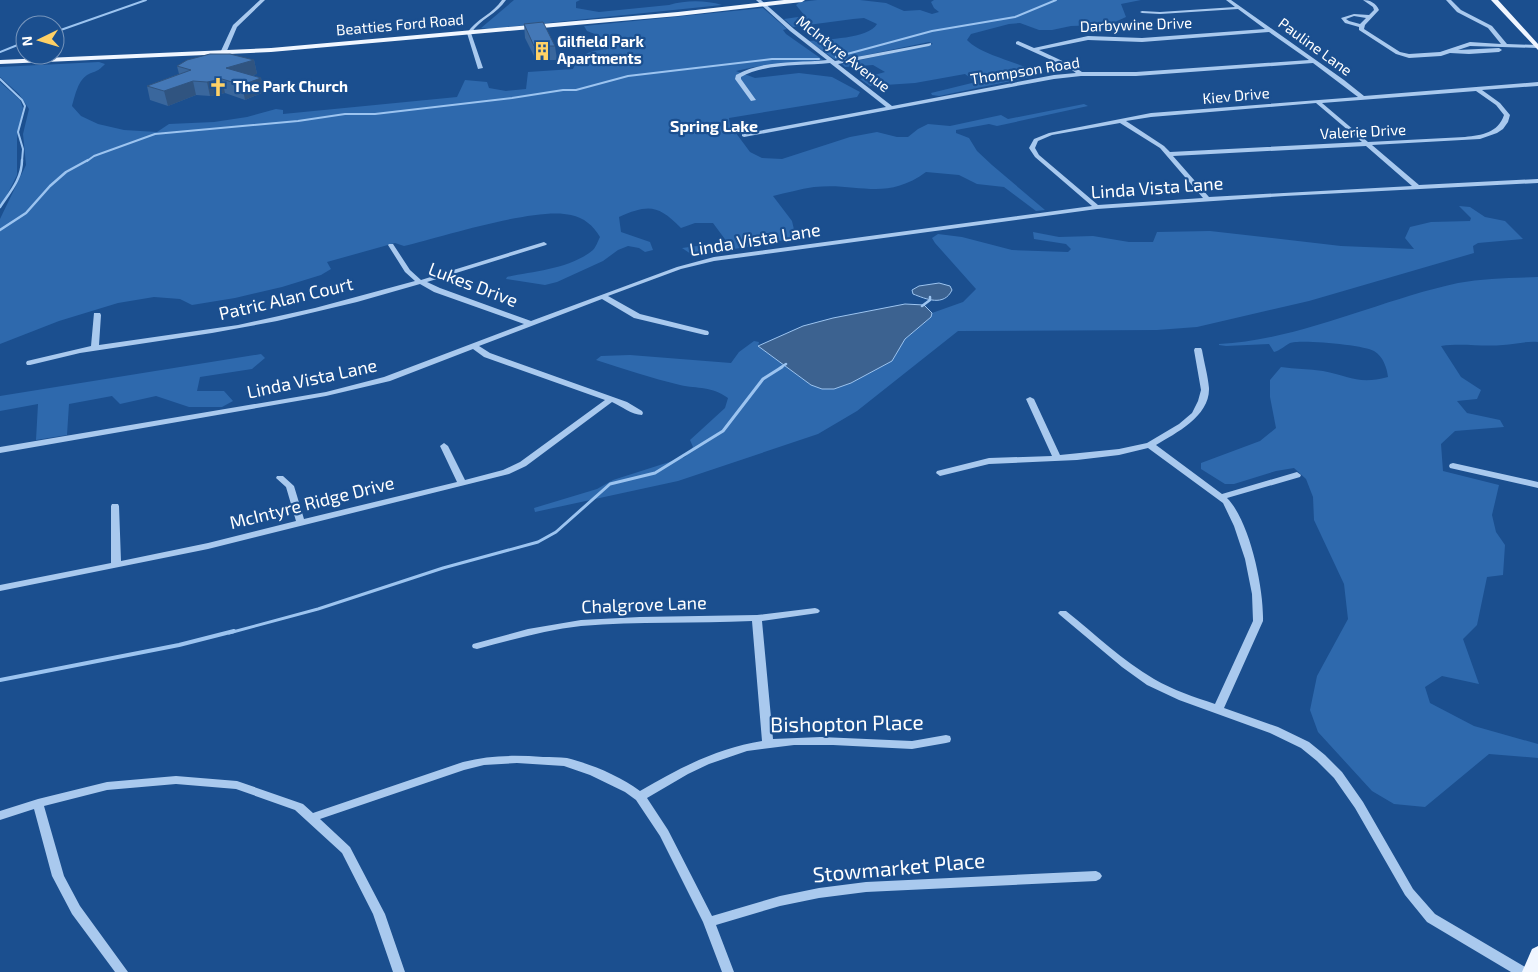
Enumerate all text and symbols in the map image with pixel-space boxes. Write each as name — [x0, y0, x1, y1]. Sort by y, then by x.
street label: Beatties Ford Road — [335, 9, 465, 39]
street label: McIntyre Avenue — [793, 11, 894, 95]
street label: Darbywine Drive — [1079, 13, 1192, 35]
street label: Pauline Lane — [1275, 13, 1356, 79]
north arrow — [15, 15, 65, 65]
place label: Gilfield Park Apartments — [557, 32, 644, 67]
text: N — [18, 35, 35, 47]
building icon: Gilfield Park Apartments — [531, 40, 553, 62]
street label: Thompson Road — [969, 52, 1081, 88]
church icon: The Park Church — [207, 76, 229, 98]
place label: The Park Church — [233, 77, 348, 95]
street label: Kiev Drive — [1202, 83, 1270, 107]
district label: Spring Lake — [670, 116, 758, 135]
street label: Valerie Drive — [1319, 120, 1406, 142]
street label: Linda Vista Lane — [1090, 171, 1224, 203]
street label: Linda Vista Lane — [688, 218, 822, 260]
street label: Lukes Drive — [426, 257, 521, 311]
street label: Patric Alan Court — [217, 272, 355, 324]
street label: Linda Vista Lane — [245, 353, 379, 403]
street label: McIntyre Ridge Drive — [227, 471, 396, 533]
street label: Chalgrove Lane — [581, 591, 707, 617]
street label: Bishopton Place — [770, 709, 924, 736]
street label: Stowmarket Place — [812, 847, 986, 886]

